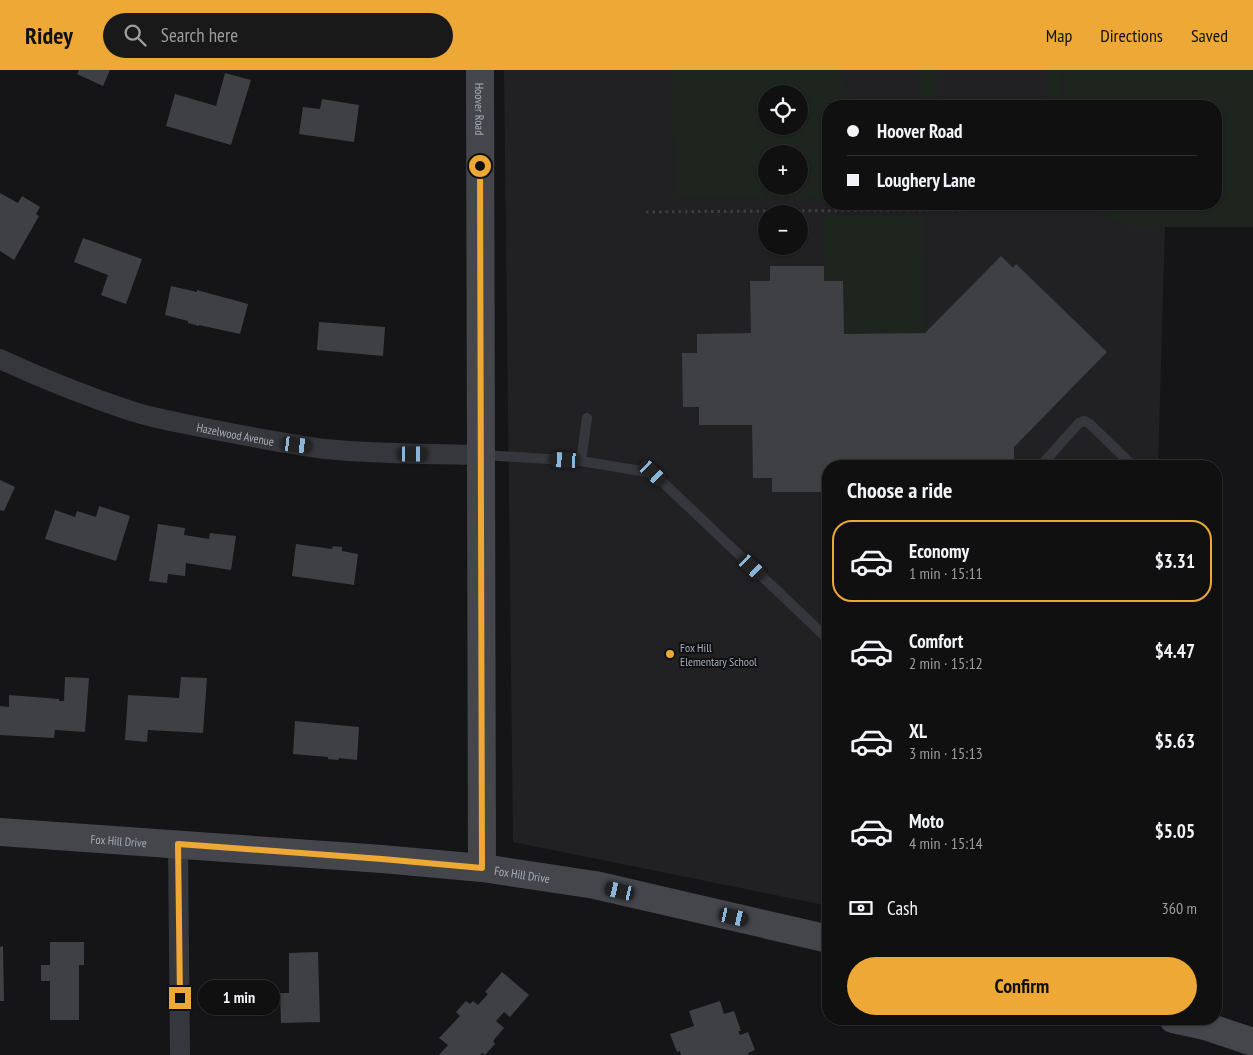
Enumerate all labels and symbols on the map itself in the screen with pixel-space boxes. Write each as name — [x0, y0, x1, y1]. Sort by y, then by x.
street label: Hoover Road — [473, 83, 488, 135]
route start — [469, 155, 491, 177]
street label: Hazelwood Avenue — [196, 419, 275, 448]
car — [281, 436, 312, 454]
car — [398, 447, 428, 462]
car — [549, 452, 580, 468]
car — [636, 457, 669, 489]
car — [735, 551, 768, 583]
place label: Fox Hill Elementary School — [680, 640, 757, 669]
marker: Fox Hill Elementary School — [664, 648, 676, 660]
street label: Fox Hill Drive — [90, 831, 147, 850]
street label: Fox Hill Drive — [493, 862, 551, 886]
car — [603, 880, 636, 902]
car — [717, 906, 750, 928]
callout: 1 min — [198, 980, 280, 1016]
route end — [169, 987, 191, 1009]

